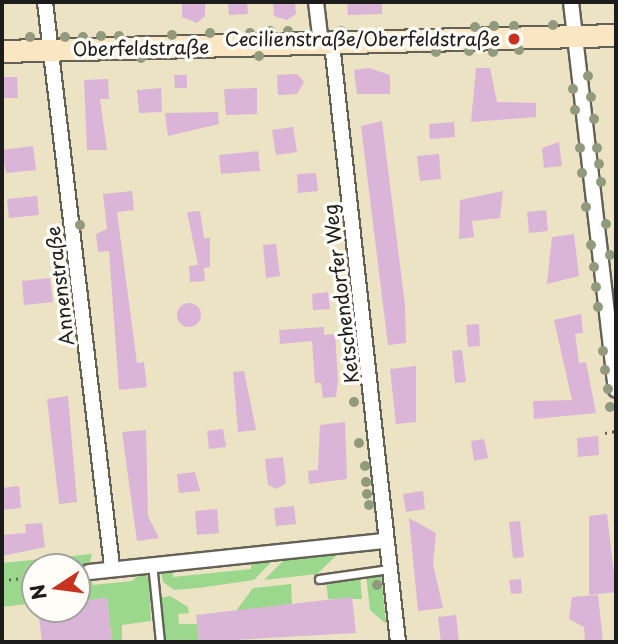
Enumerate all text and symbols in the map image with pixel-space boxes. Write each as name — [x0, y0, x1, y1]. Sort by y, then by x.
place label: Cecilienstraße/Oberfeldstraße — [225, 28, 500, 50]
marker: Cecilienstraße/Oberfeldstraße — [506, 31, 522, 47]
street label: Oberfeldstraße — [72, 35, 210, 61]
street label: Ketschendorfer Weg — [319, 202, 363, 386]
street label: Annenstraße — [41, 225, 79, 347]
north arrow — [21, 553, 91, 623]
text: N — [22, 582, 53, 603]

